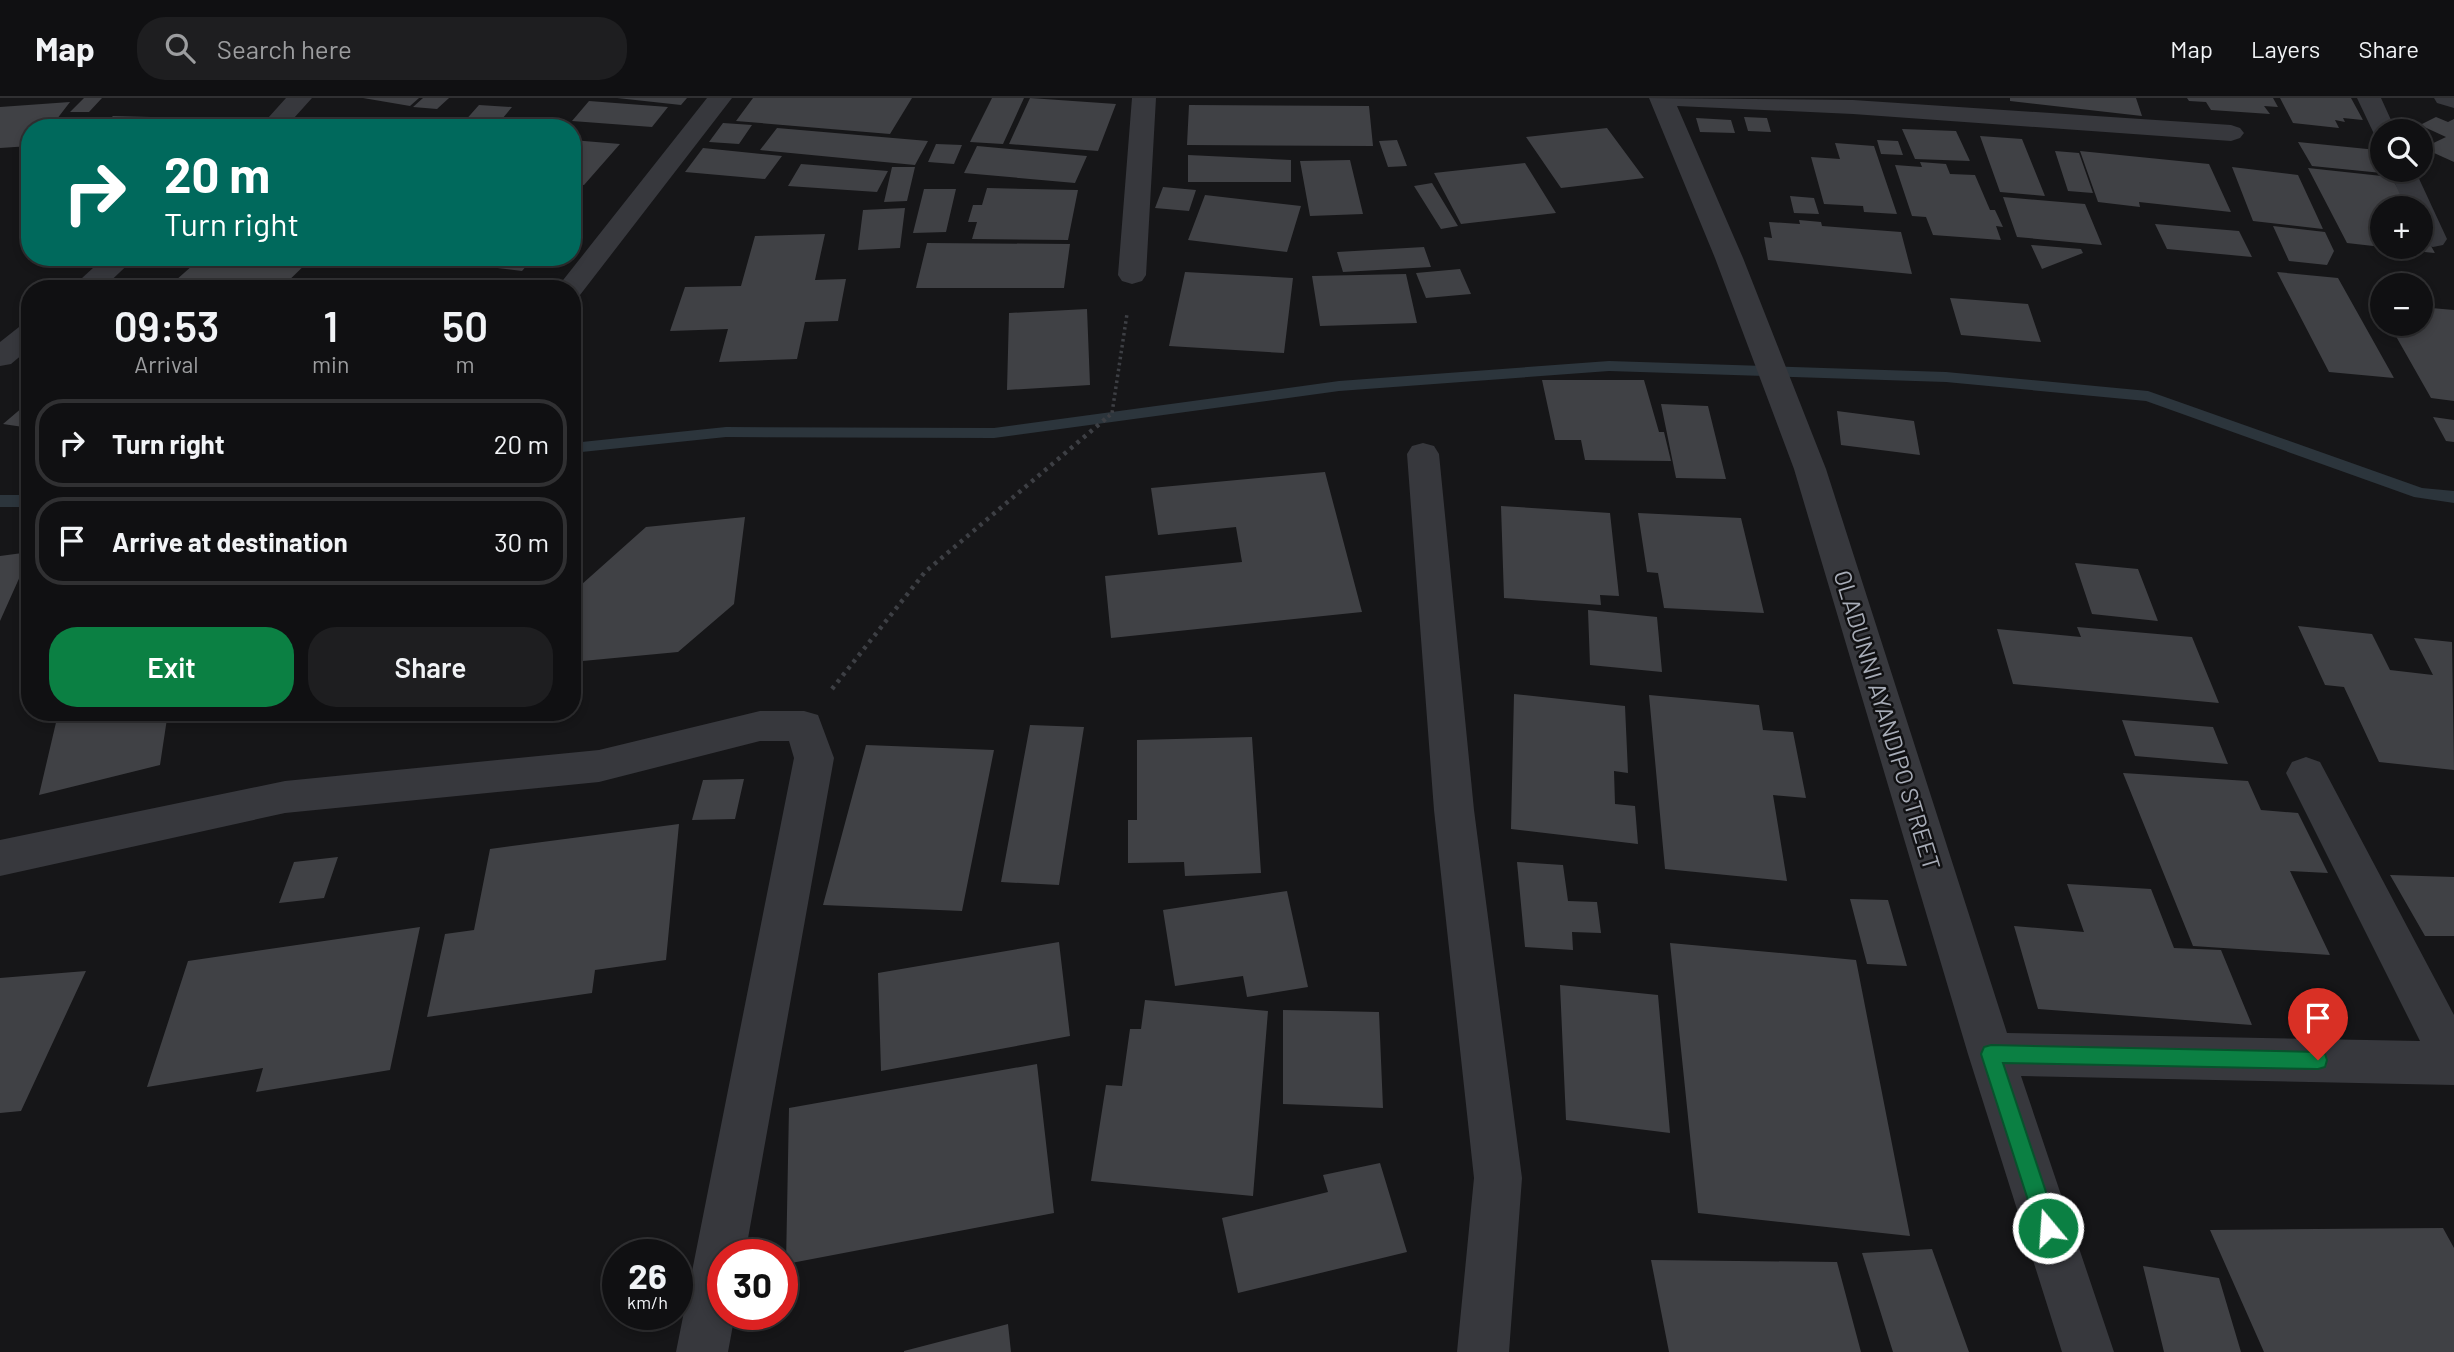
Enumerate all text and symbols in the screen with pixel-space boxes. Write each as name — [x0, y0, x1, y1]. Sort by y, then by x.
search box — [137, 17, 627, 80]
text: Map — [35, 28, 95, 68]
icon: search — [161, 29, 199, 67]
text: Search here — [217, 33, 352, 64]
text: Map — [2170, 34, 2213, 63]
text: Layers — [2251, 34, 2320, 63]
text: Share — [2358, 34, 2419, 63]
map controls — [2370, 119, 2433, 336]
button: search — [2370, 119, 2433, 182]
text: 20 m — [164, 144, 270, 203]
icon: right — [49, 147, 140, 238]
button: + — [2370, 196, 2433, 259]
text: Turn right — [164, 204, 299, 242]
button: − — [2370, 273, 2433, 336]
text: 09:53 — [114, 300, 219, 350]
text: 1 — [323, 300, 338, 350]
text: 50 — [442, 300, 488, 350]
text: Arrival — [134, 350, 199, 378]
text: min — [312, 350, 349, 378]
text: m — [456, 350, 475, 378]
icon: right — [53, 424, 91, 462]
text: Turn right — [112, 428, 225, 459]
text: 20 m — [494, 428, 549, 459]
icon: arrive — [53, 522, 91, 560]
text: Arrive at destination — [112, 526, 348, 557]
text: 30 m — [494, 526, 549, 557]
street label: OLADUNNI AYANDIPO STREET — [1829, 567, 1947, 873]
button: Exit — [49, 627, 294, 707]
button: Share — [308, 627, 553, 707]
pin — [2288, 988, 2348, 1060]
icon: arrive — [2299, 999, 2337, 1037]
position arrow — [2011, 1191, 2085, 1265]
speed limit sign: 30 — [707, 1239, 798, 1330]
text: 26 — [628, 1254, 667, 1296]
text: km/h — [627, 1291, 668, 1313]

